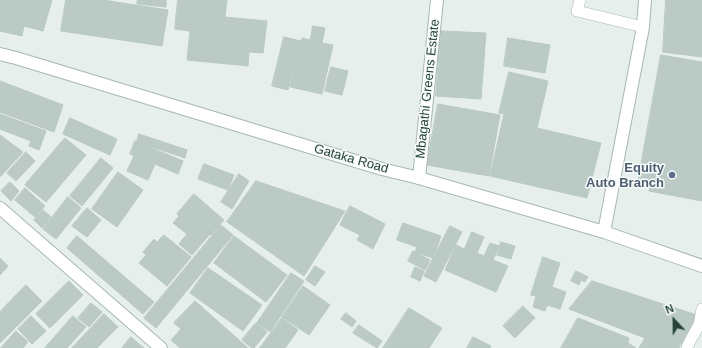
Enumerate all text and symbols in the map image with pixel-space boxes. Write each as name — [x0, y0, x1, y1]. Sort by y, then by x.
street label: Mbagathi Greens Estate — [413, 18, 443, 160]
street label: Gataka Road — [312, 141, 390, 177]
place label: Equity Auto Branch — [586, 160, 664, 191]
marker: Equity Auto Branch — [667, 170, 677, 180]
north arrow — [654, 300, 694, 340]
text: N — [664, 302, 675, 316]

